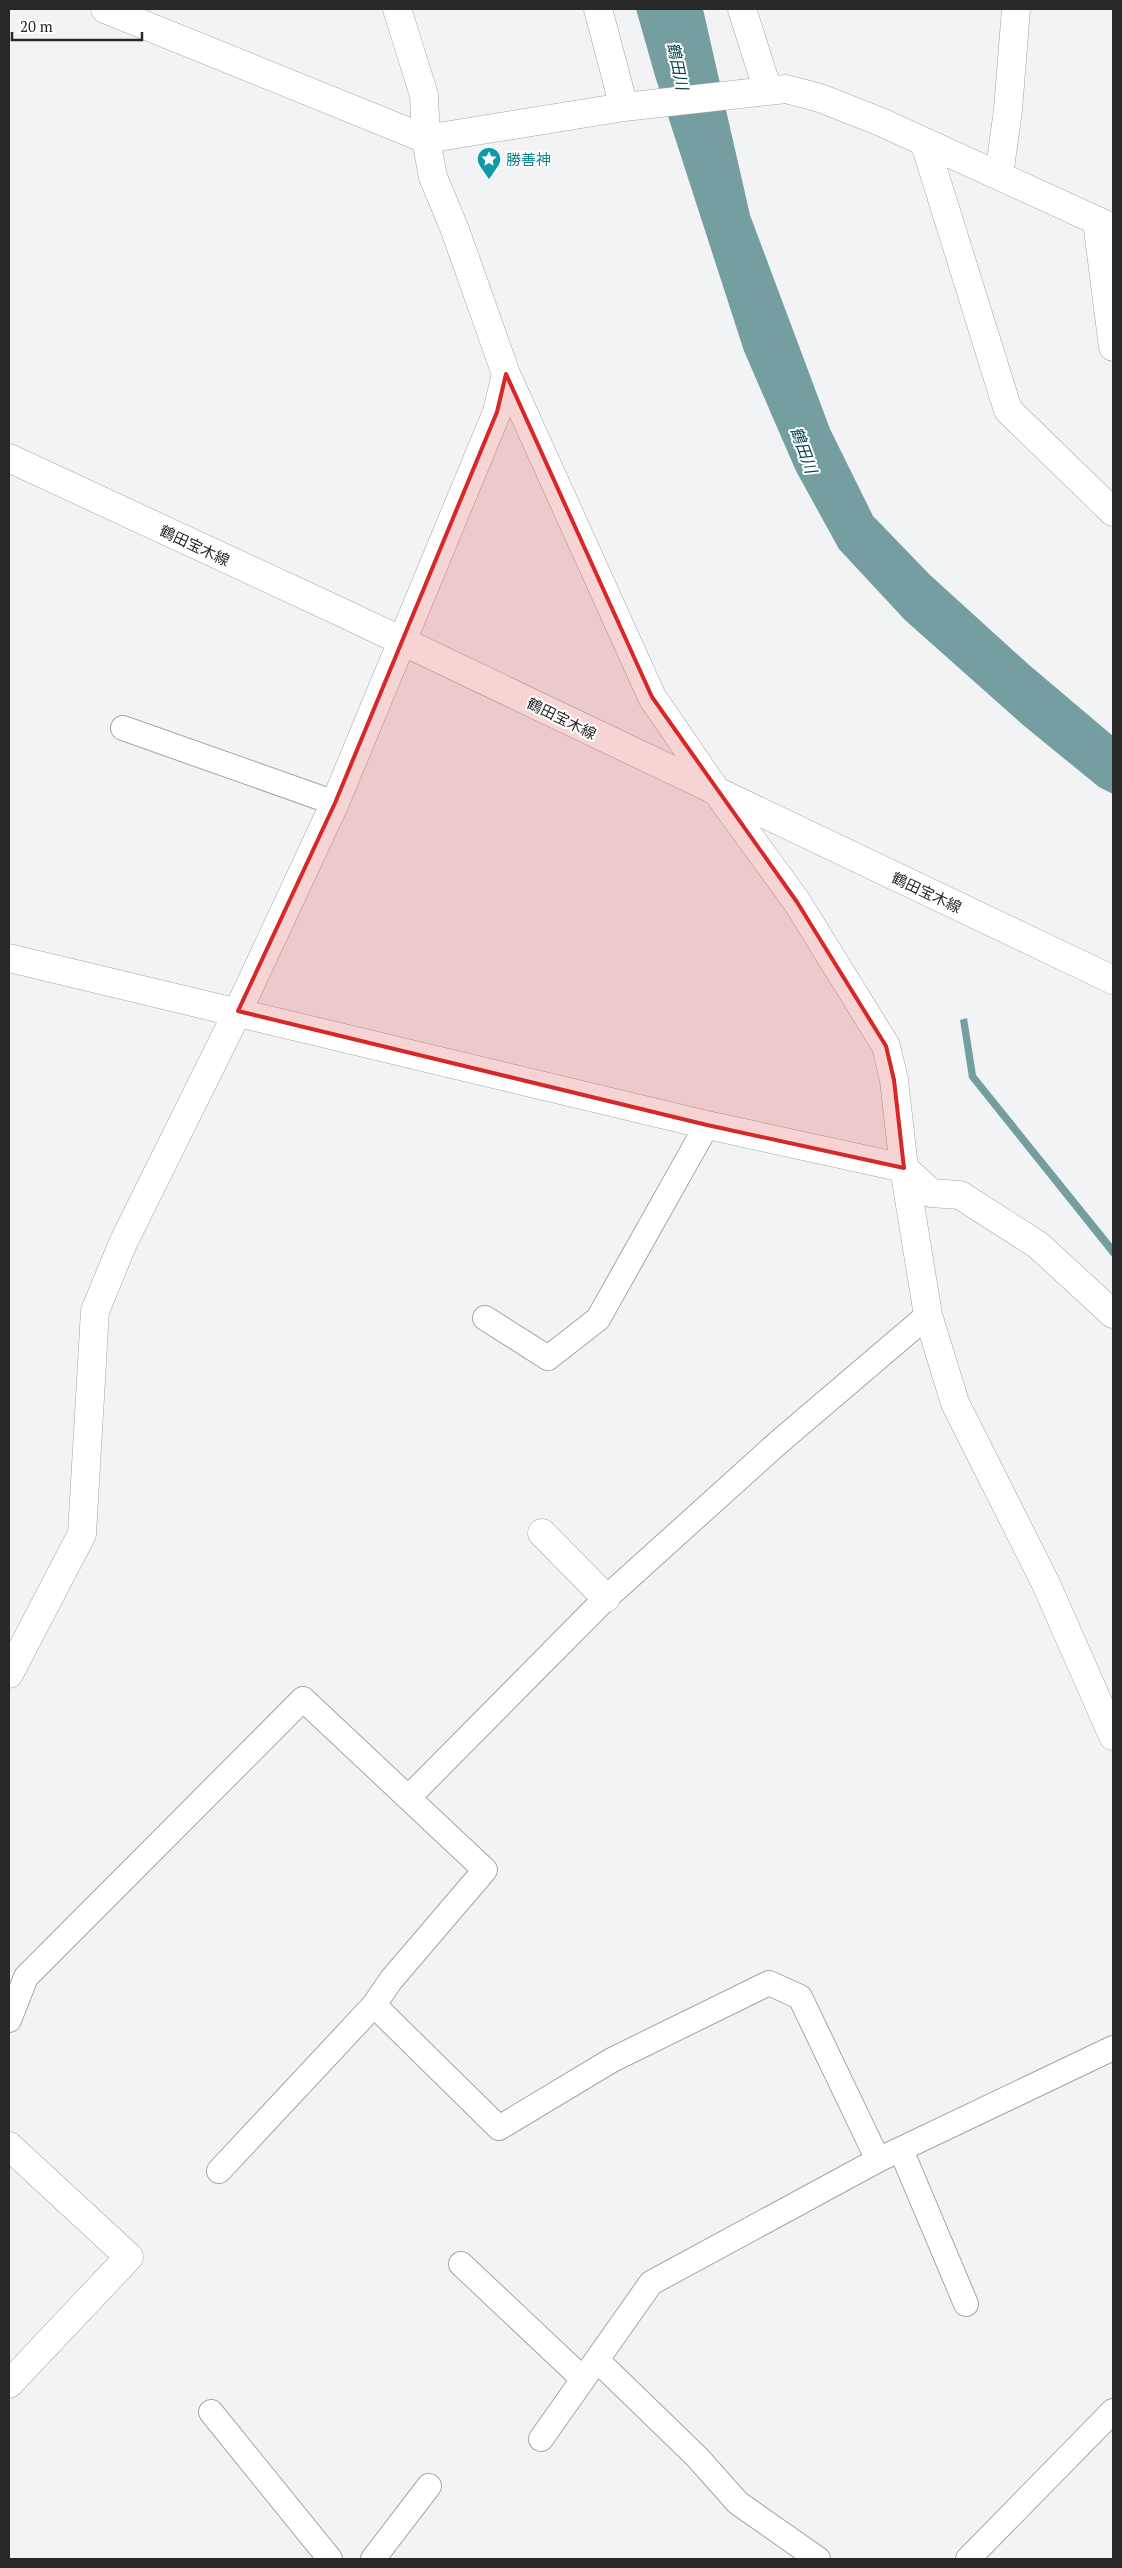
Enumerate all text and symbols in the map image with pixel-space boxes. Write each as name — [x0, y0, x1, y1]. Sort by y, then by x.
scale bar — [12, 10, 142, 42]
text: 20 m — [20, 16, 53, 36]
water label: 鶴田川 — [662, 40, 694, 94]
place icon: 勝善神 — [476, 146, 502, 180]
place label: 勝善神 — [506, 149, 551, 169]
water label: 鶴田川 — [785, 424, 823, 478]
street label: 鶴田宝木線 — [157, 520, 233, 570]
street label: 鶴田宝木線 — [524, 693, 600, 743]
street label: 鶴田宝木線 — [889, 867, 965, 917]

